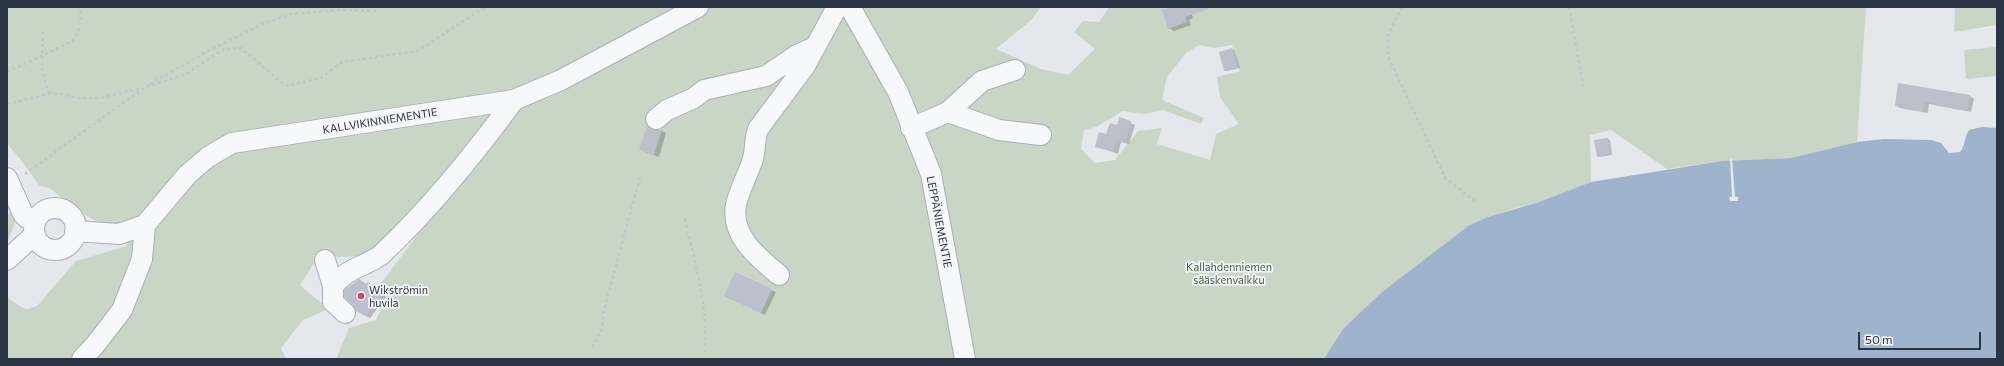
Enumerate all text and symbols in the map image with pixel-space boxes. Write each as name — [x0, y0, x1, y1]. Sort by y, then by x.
street label: KALLVIKINNIEMENTIE — [322, 105, 438, 137]
street label: LEPPÄNIEMENTIE — [924, 175, 954, 269]
park label: Kallahdenniemen sääskenvalkku — [1186, 260, 1272, 286]
place label: Wikströmin huvila — [369, 283, 428, 309]
marker: Wikströmin huvila — [356, 291, 366, 301]
scale bar — [1860, 324, 1983, 350]
text: 50 m — [1865, 332, 1893, 346]

